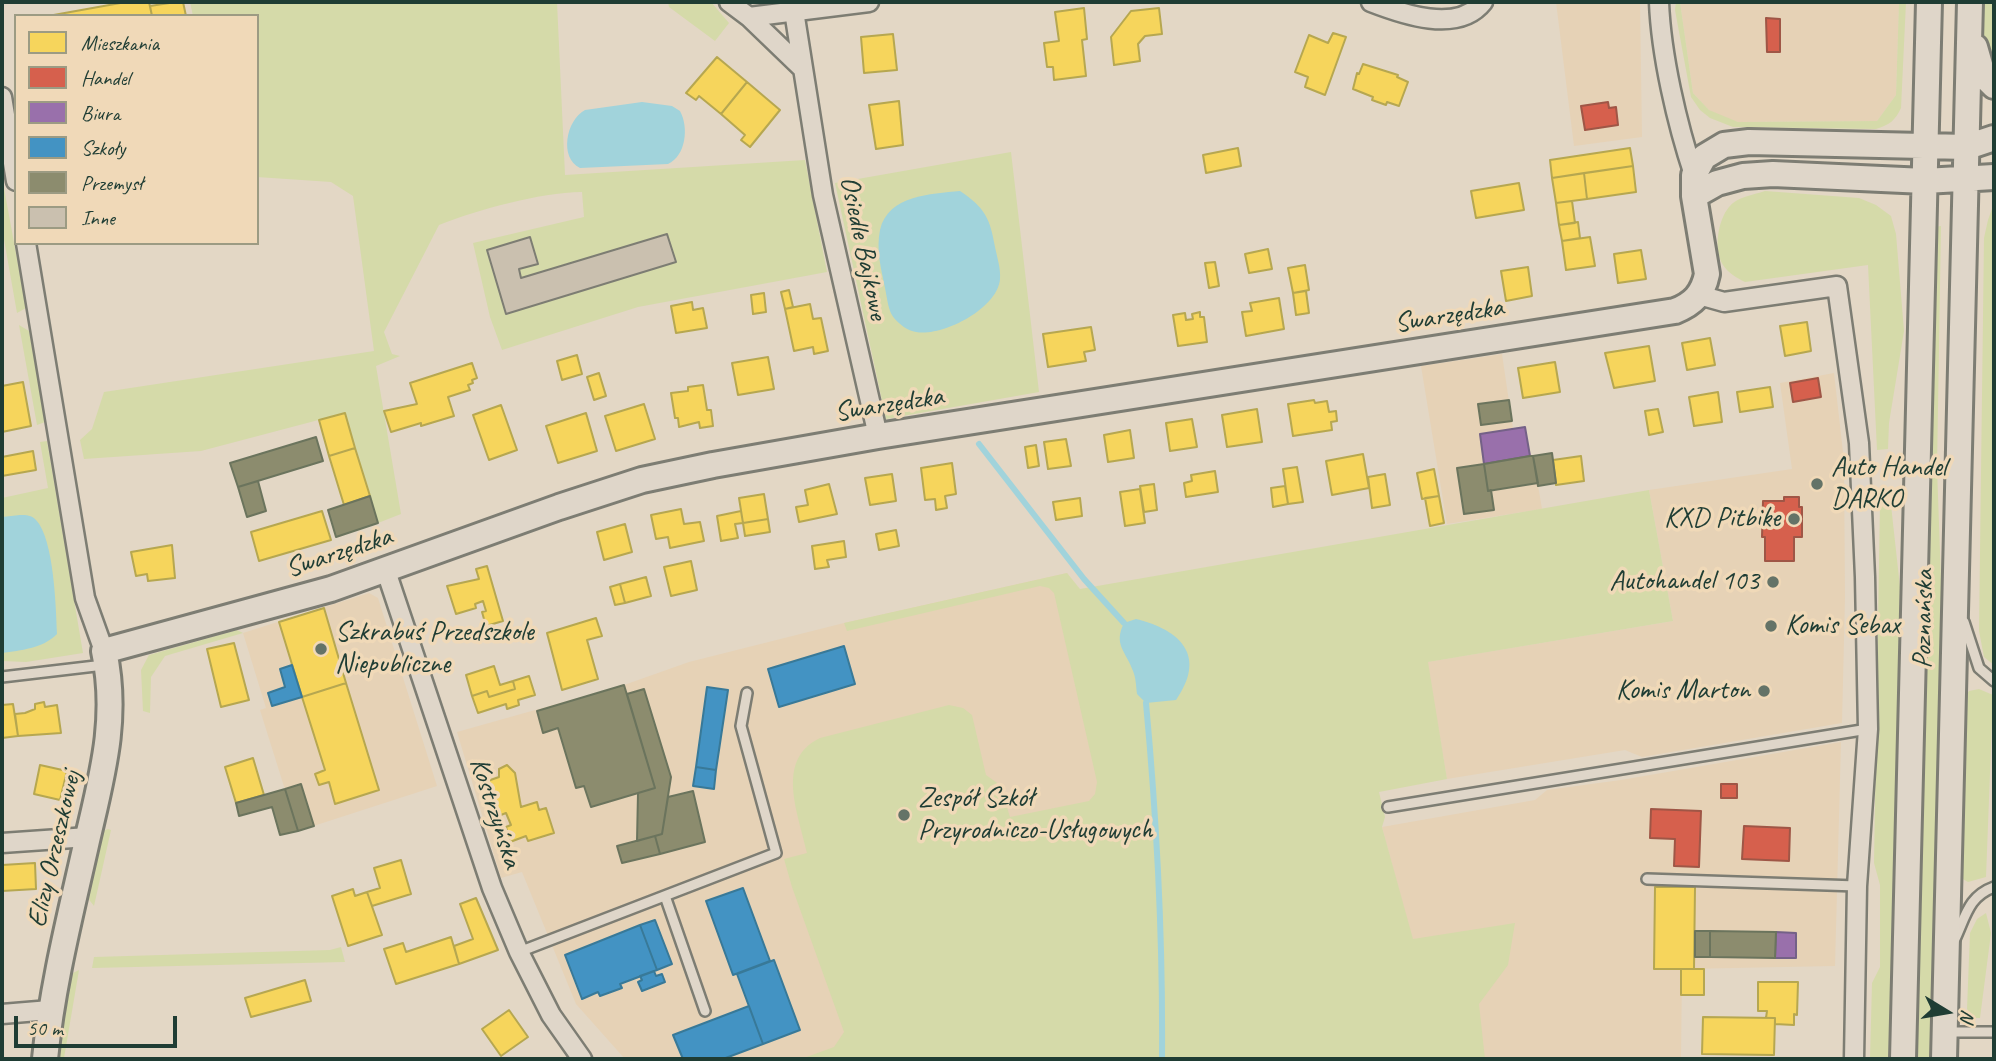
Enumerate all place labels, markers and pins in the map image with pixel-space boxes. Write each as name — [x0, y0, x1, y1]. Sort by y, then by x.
place label: Auto Handel DARKO — [1831, 451, 1946, 517]
marker: Auto Handel DARKO — [1809, 476, 1825, 492]
place label: KXD Pitbike — [1664, 502, 1780, 536]
marker: KXD Pitbike — [1786, 511, 1802, 527]
place label: Autohandel 103 — [1610, 565, 1759, 599]
marker: Autohandel 103 — [1765, 574, 1781, 590]
place label: Komis Sebax — [1785, 609, 1900, 643]
place label: Szkrabuś Przedszkole Niepubliczne — [335, 616, 534, 682]
marker: Komis Sebax — [1763, 618, 1779, 634]
marker: Szkrabuś Przedszkole Niepubliczne — [313, 641, 329, 657]
place label: Komis Marton — [1616, 674, 1750, 708]
marker: Komis Marton — [1756, 683, 1772, 699]
place label: Zespół Szkół Przyrodniczo-Usługowych — [918, 782, 1152, 848]
marker: Zespół Szkół Przyrodniczo-Usługowych — [896, 807, 912, 823]

